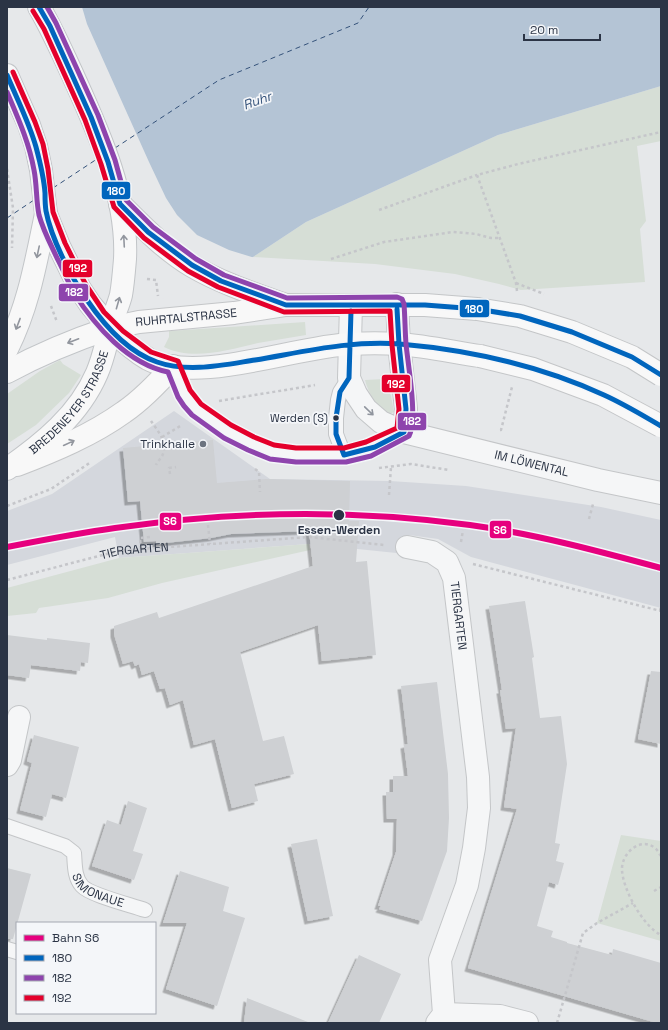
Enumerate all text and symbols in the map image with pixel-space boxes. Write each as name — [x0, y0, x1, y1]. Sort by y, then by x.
scale bar — [524, 16, 600, 42]
text: 20 m — [530, 22, 558, 38]
water label: Ruhr — [241, 87, 276, 113]
line badge: 180 — [101, 181, 131, 200]
text: 180 — [107, 184, 125, 198]
one-way arrow — [120, 235, 128, 248]
one-way arrow — [34, 245, 42, 258]
line badge: 192 — [62, 259, 93, 278]
text: 192 — [69, 261, 88, 275]
line badge: 182 — [58, 283, 89, 302]
text: 182 — [65, 285, 84, 299]
one-way arrow — [115, 297, 122, 310]
line badge: 180 — [459, 299, 490, 318]
text: 180 — [465, 302, 483, 316]
street label: RUHRTALSTRASSE — [135, 305, 238, 330]
one-way arrow — [14, 318, 22, 330]
one-way arrow — [67, 338, 79, 346]
street label: BREDENEYER STRASSE — [26, 349, 112, 458]
line badge: 192 — [381, 374, 411, 393]
text: 192 — [387, 377, 406, 391]
one-way arrow — [364, 406, 374, 416]
place label: Werden (S) — [270, 411, 328, 425]
line badge: 182 — [397, 412, 427, 431]
marker: Werden (S) — [331, 413, 341, 423]
text: 182 — [403, 414, 422, 428]
place label: Trinkhalle — [140, 436, 195, 452]
one-way arrow — [62, 439, 74, 446]
marker: Trinkhalle — [198, 439, 208, 449]
street label: IM LÖWENTAL — [493, 447, 571, 481]
marker: Essen-Werden — [332, 508, 346, 522]
line badge: S6 — [159, 512, 182, 531]
text: S6 — [163, 514, 177, 528]
line badge: S6 — [489, 520, 512, 539]
place label: Essen-Werden — [298, 522, 380, 538]
text: S6 — [493, 523, 507, 537]
street label: TIERGARTEN — [98, 539, 169, 563]
street label: TIERGARTEN — [446, 580, 471, 651]
street label: SIMONAUE — [68, 871, 126, 911]
legend — [16, 922, 156, 1014]
text: Bahn S6 — [52, 930, 99, 946]
text: 180 — [52, 950, 72, 966]
text: 182 — [52, 970, 72, 986]
text: 192 — [52, 990, 72, 1006]

